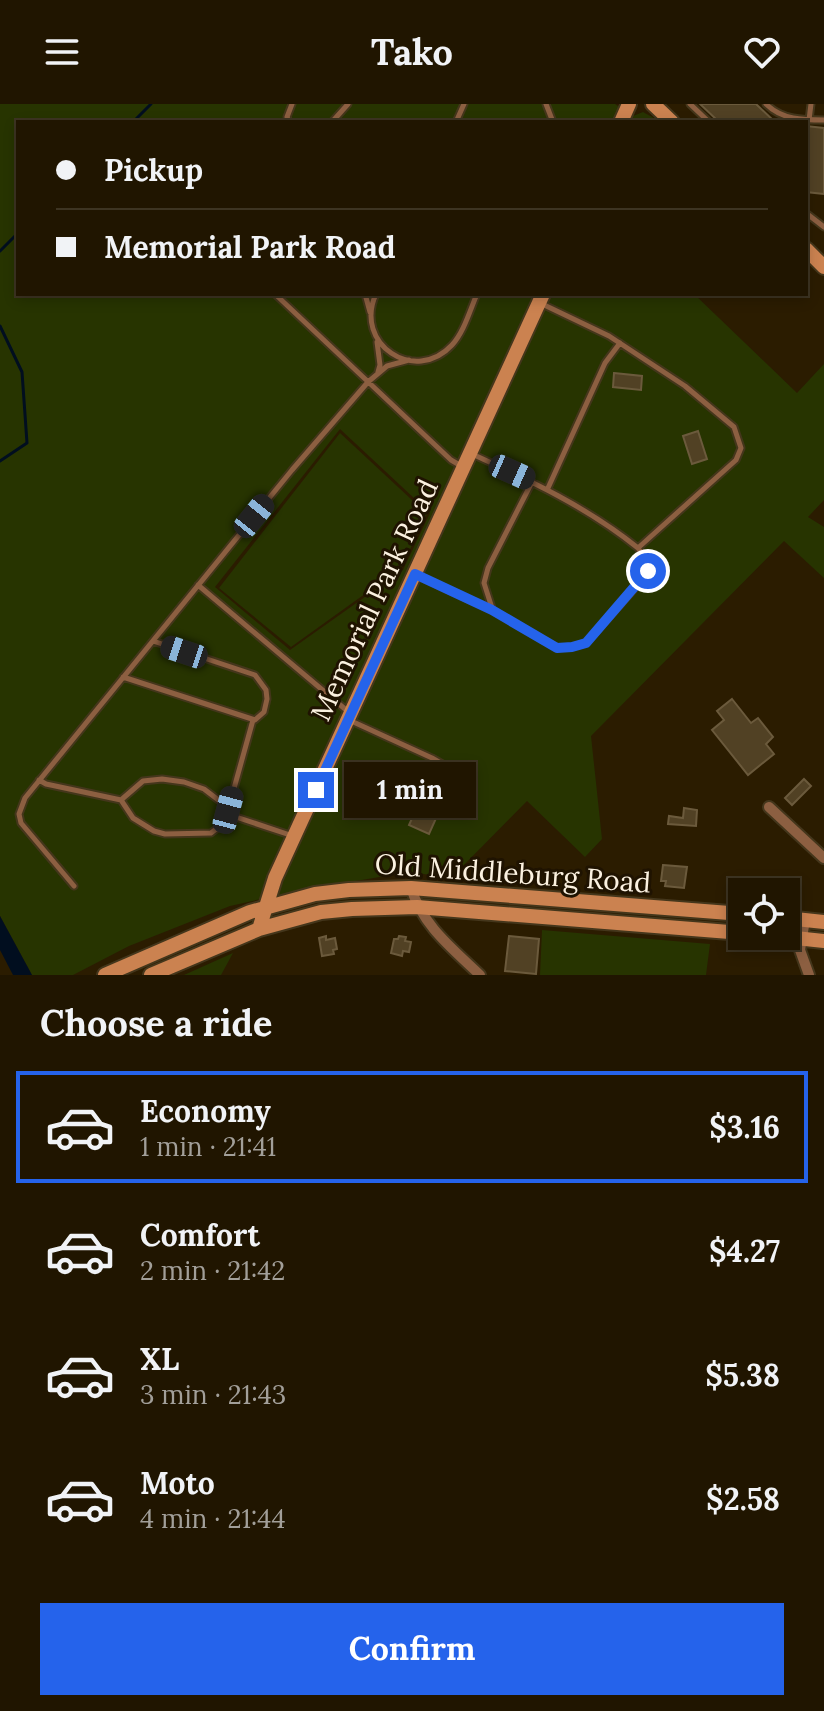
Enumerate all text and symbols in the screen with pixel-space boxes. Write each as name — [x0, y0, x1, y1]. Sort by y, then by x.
text: Tako — [371, 29, 453, 75]
icon: menu — [40, 30, 84, 74]
icon: heart — [740, 30, 784, 74]
text: Pickup — [104, 151, 203, 189]
text: Memorial Park Road — [104, 228, 396, 266]
car — [485, 451, 539, 493]
street label: Memorial Park Road — [302, 474, 446, 726]
car — [230, 490, 278, 542]
route start — [630, 553, 666, 589]
car — [157, 633, 211, 671]
callout: 1 min — [344, 762, 476, 818]
route end — [298, 772, 334, 808]
text: 1 min — [377, 773, 443, 806]
car — [210, 784, 246, 836]
street label: Old Middleburg Road — [374, 845, 652, 901]
map controls — [728, 878, 800, 950]
button: locate — [728, 878, 800, 950]
text: Choose a ride — [40, 1000, 272, 1046]
icon: car — [44, 1091, 116, 1163]
text: Economy — [140, 1092, 271, 1130]
text: $3.16 — [709, 1108, 780, 1146]
text: 1 min · 21:41 — [140, 1130, 276, 1163]
icon: car — [44, 1215, 116, 1287]
text: Comfort — [140, 1216, 260, 1254]
text: $4.27 — [709, 1232, 780, 1270]
text: 2 min · 21:42 — [140, 1254, 285, 1287]
icon: car — [44, 1339, 116, 1411]
text: XL — [140, 1340, 179, 1378]
text: $5.38 — [705, 1356, 780, 1394]
text: 3 min · 21:43 — [140, 1378, 286, 1411]
icon: car — [44, 1463, 116, 1535]
text: Moto — [140, 1464, 215, 1502]
text: $2.58 — [706, 1480, 780, 1518]
text: 4 min · 21:44 — [140, 1502, 286, 1535]
button: Confirm — [40, 1603, 784, 1695]

